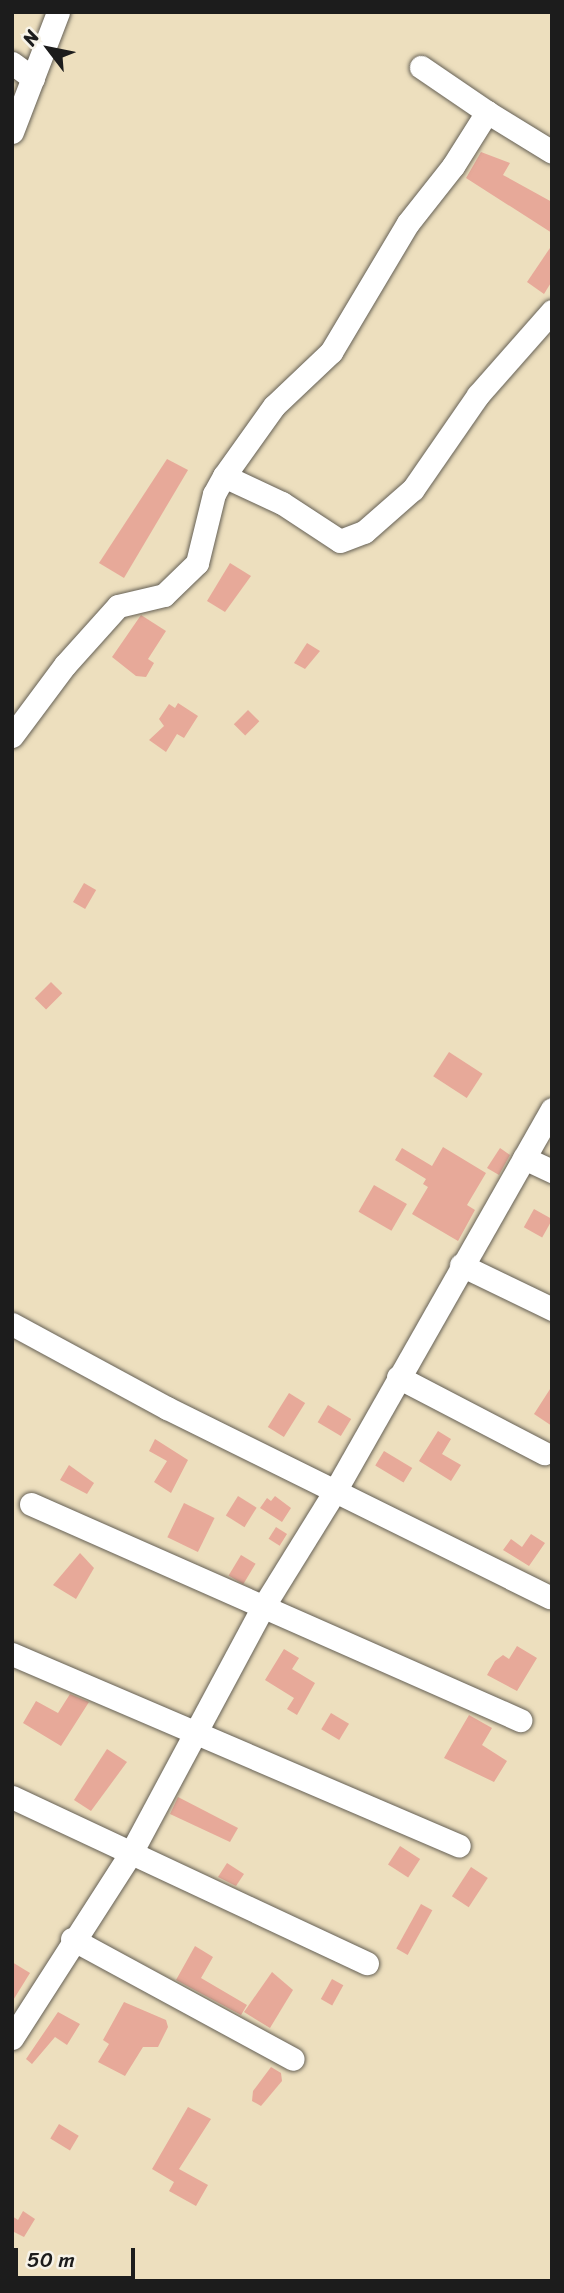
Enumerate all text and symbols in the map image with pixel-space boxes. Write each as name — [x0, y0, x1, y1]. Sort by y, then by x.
north arrow — [14, 14, 84, 84]
text: N — [13, 23, 48, 52]
scale bar — [18, 2234, 138, 2278]
text: 50 m — [27, 2241, 75, 2279]

